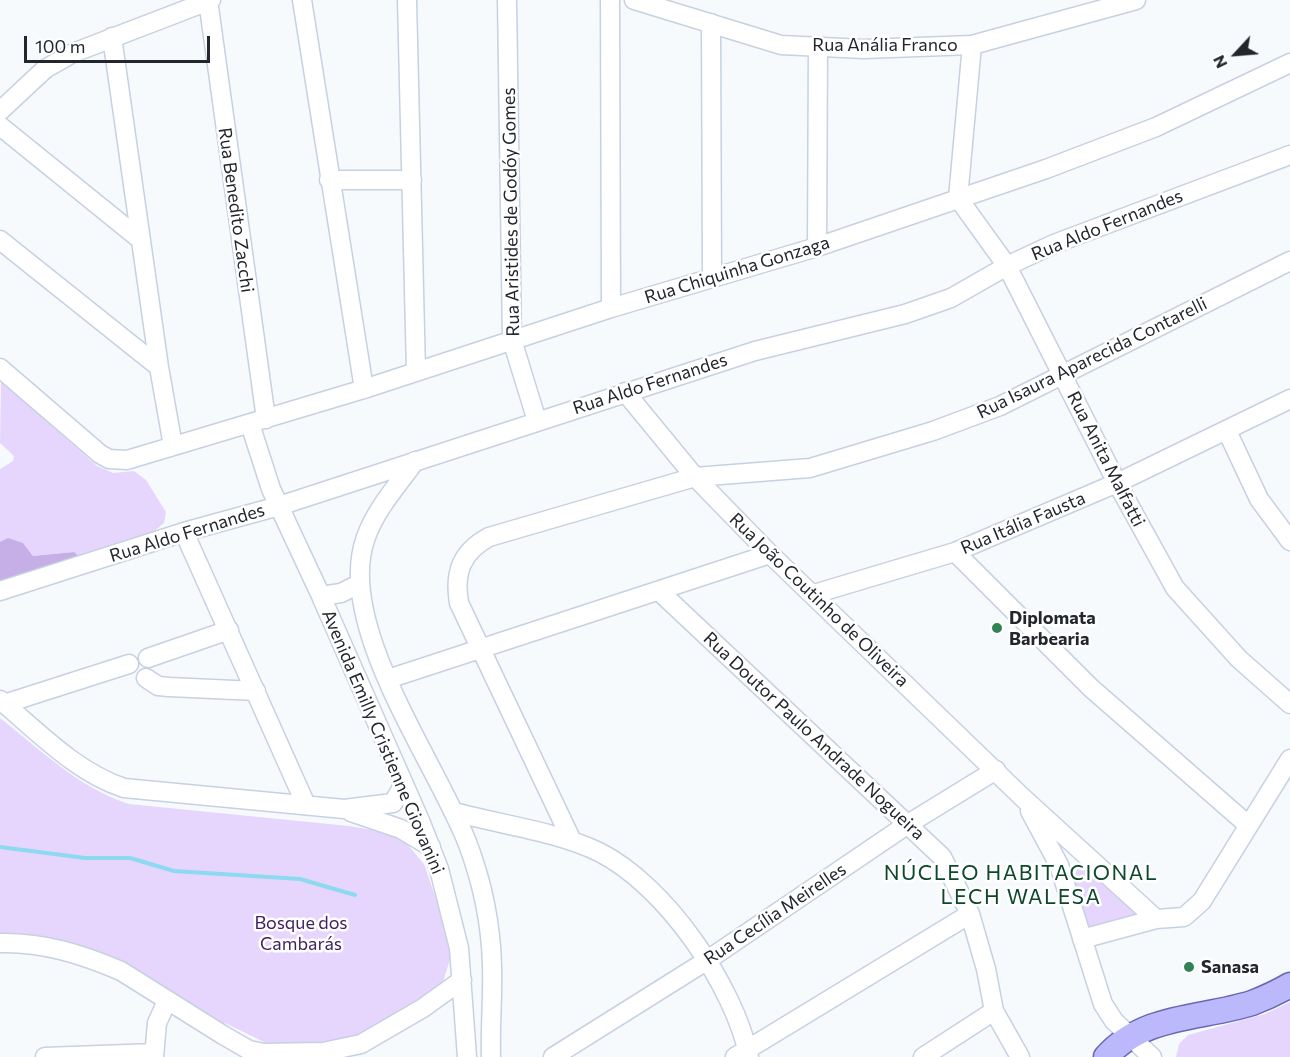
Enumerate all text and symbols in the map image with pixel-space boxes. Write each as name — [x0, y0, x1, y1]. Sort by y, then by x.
scale bar — [27, 24, 213, 62]
north arrow — [1206, 24, 1266, 84]
street label: Rua Anália Franco — [812, 34, 958, 56]
text: 100 m — [35, 35, 85, 57]
text: N — [1208, 53, 1231, 72]
street label: Rua Aristides de Godóy Gomes — [498, 87, 524, 337]
street label: Rua Benedito Zacchi — [214, 126, 258, 294]
street label: Rua Aldo Fernandes — [1028, 185, 1186, 265]
street label: Rua Chiquinha Gonzaga — [642, 232, 832, 308]
street label: Rua Isaura Aparecida Contarelli — [973, 293, 1211, 423]
street label: Rua Aldo Fernandes — [570, 349, 730, 419]
street label: Rua Anita Malfatti — [1062, 388, 1150, 530]
street label: Rua Itália Fausta — [958, 487, 1088, 559]
street label: Rua Aldo Fernandes — [107, 499, 267, 567]
street label: Rua João Coutinho de Oliveira — [725, 508, 913, 692]
street label: Avenida Emilly Cristienne Giovanini — [317, 607, 449, 877]
place label: Diplomata Barbearia — [1009, 607, 1096, 650]
marker: Diplomata Barbearia — [990, 621, 1004, 635]
street label: Rua Doutor Paulo Andrade Nogueira — [699, 628, 929, 844]
street label: Rua Cecília Meirelles — [700, 858, 850, 970]
district label: NÚCLEO HABITACIONAL LECH WALESA — [884, 860, 1158, 910]
park label: Bosque dos Cambarás — [254, 912, 348, 954]
place label: Sanasa — [1201, 956, 1259, 978]
marker: Sanasa — [1182, 960, 1196, 974]

